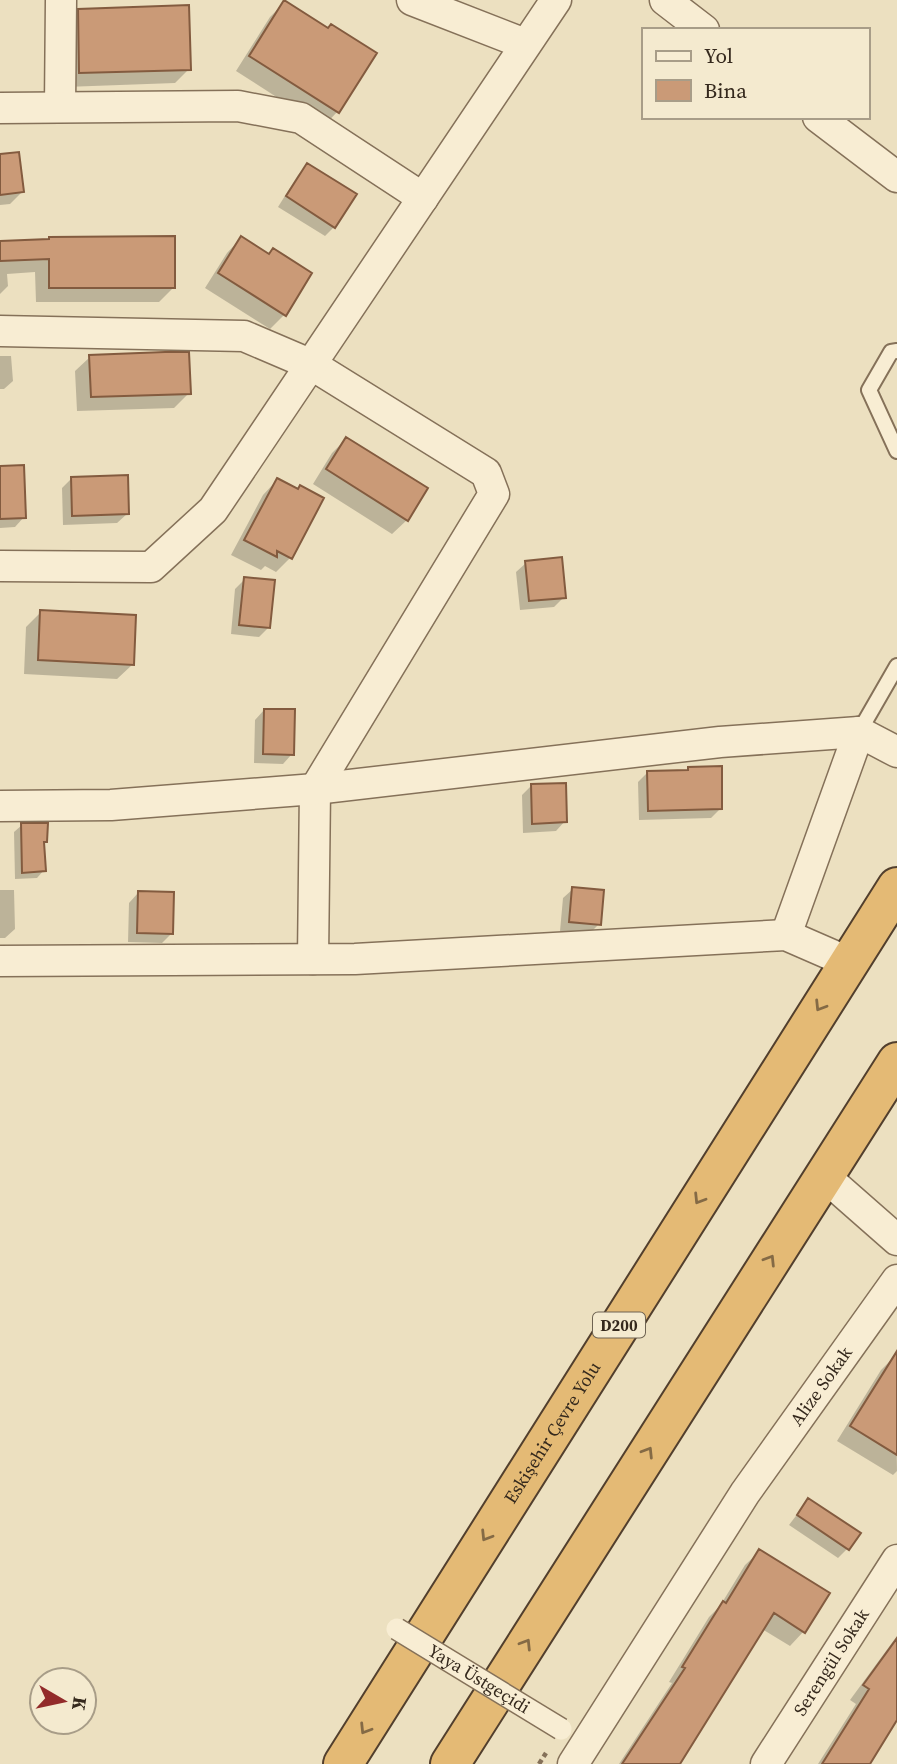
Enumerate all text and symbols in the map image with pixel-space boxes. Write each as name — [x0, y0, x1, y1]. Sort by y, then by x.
legend — [642, 28, 869, 119]
text: Yol — [704, 41, 733, 70]
text: Bina — [704, 76, 747, 105]
one-way arrow — [816, 999, 829, 1012]
one-way arrow — [694, 1191, 707, 1204]
one-way arrow — [761, 1255, 774, 1268]
road number: D200 — [593, 1312, 645, 1338]
street label: Alize Sokak — [784, 1341, 858, 1431]
street label: Eskişehir Çevre Yolu — [498, 1357, 606, 1508]
one-way arrow — [639, 1447, 652, 1460]
one-way arrow — [482, 1529, 495, 1542]
street label: Serengül Sokak — [787, 1603, 875, 1720]
street label: Yaya Üstgeçidi — [423, 1638, 535, 1719]
one-way arrow — [518, 1639, 531, 1652]
north arrow — [28, 1666, 98, 1736]
text: K — [66, 1695, 94, 1713]
one-way arrow — [361, 1721, 374, 1734]

